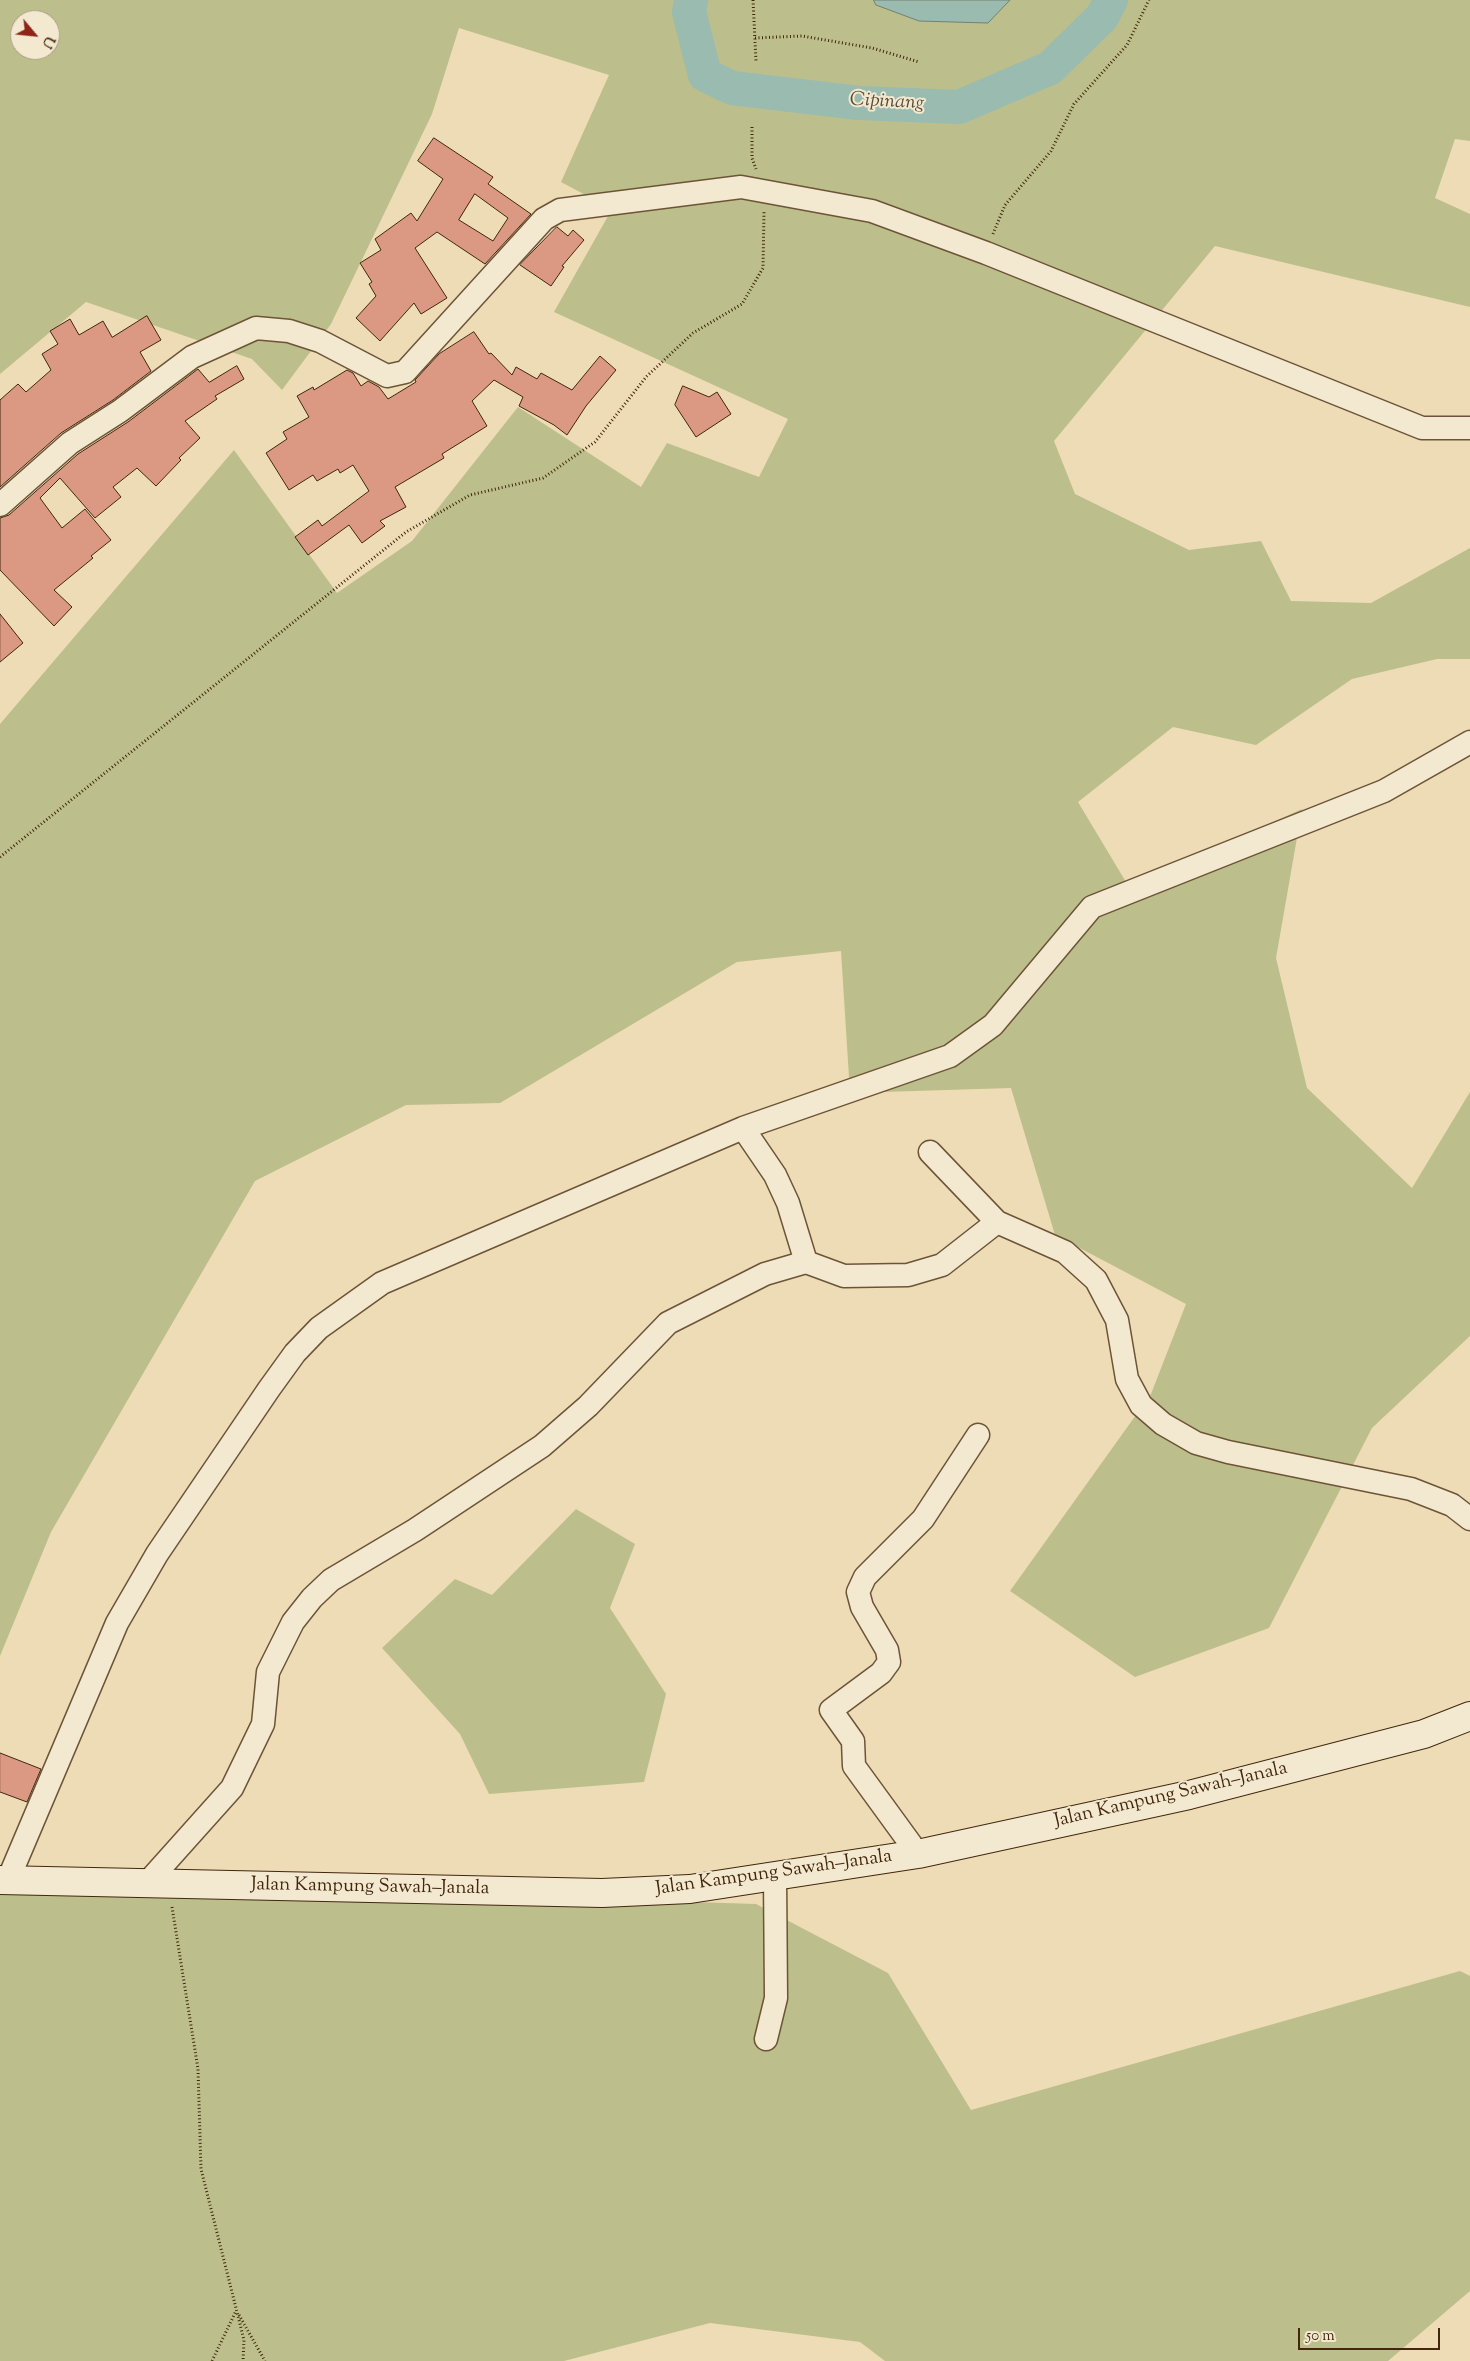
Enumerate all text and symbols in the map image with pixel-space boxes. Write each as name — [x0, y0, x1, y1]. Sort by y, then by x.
north arrow — [10, 10, 60, 60]
text: U — [36, 32, 59, 51]
water label: Cipinang — [849, 89, 925, 117]
street label: Jalan Kampung Sawah–Janala — [1052, 1758, 1290, 1834]
street label: Jalan Kampung Sawah–Janala — [654, 1846, 894, 1902]
street label: Jalan Kampung Sawah–Janala — [251, 1875, 489, 1901]
scale bar — [1300, 2318, 1442, 2350]
text: 50 m — [1306, 2326, 1335, 2347]

